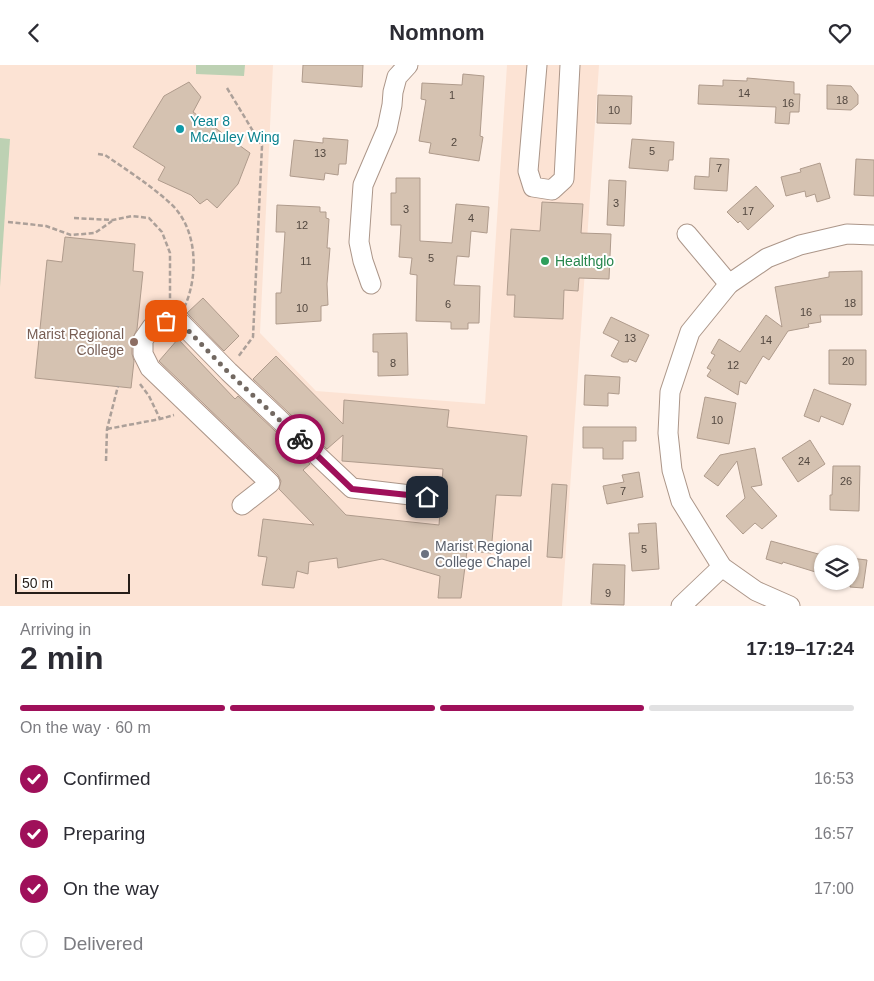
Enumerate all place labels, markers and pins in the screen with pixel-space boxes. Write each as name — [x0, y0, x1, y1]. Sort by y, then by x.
place label: Year 8 McAuley Wing — [190, 113, 279, 145]
marker: Year 8 McAuley Wing — [174, 123, 186, 135]
place label: Healthglo — [555, 253, 614, 269]
marker: Healthglo — [539, 255, 551, 267]
pin — [145, 300, 187, 342]
place label: Marist Regional College — [27, 326, 124, 358]
marker: Marist Regional College — [128, 336, 140, 348]
pin — [406, 476, 448, 518]
place label: Marist Regional College Chapel — [435, 538, 532, 570]
marker: Marist Regional College Chapel — [419, 548, 431, 560]

